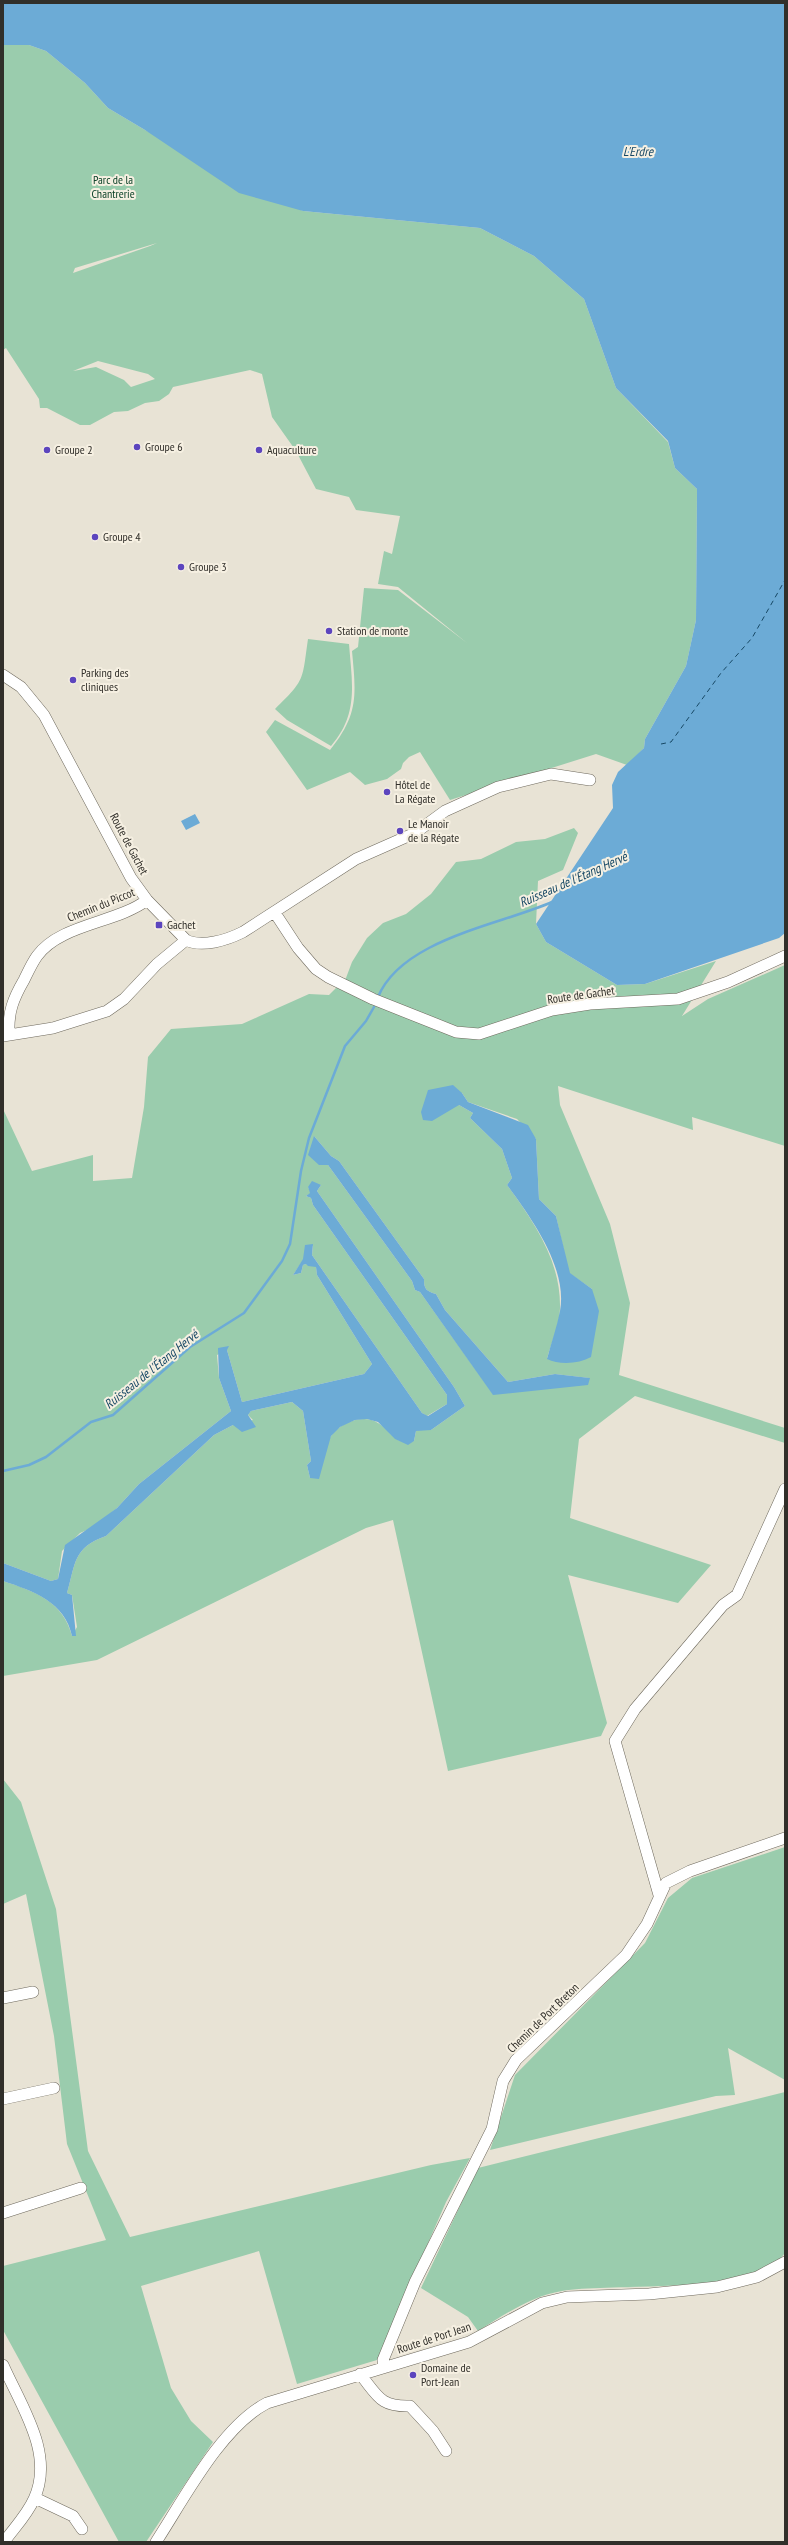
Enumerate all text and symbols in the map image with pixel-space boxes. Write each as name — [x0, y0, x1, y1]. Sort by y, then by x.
water label: L'Erdre — [623, 143, 655, 160]
park label: Parc de la Chantrerie — [91, 172, 135, 201]
place label: Groupe 6 — [145, 439, 183, 454]
place label: Groupe 2 — [55, 442, 93, 457]
marker: Groupe 6 — [132, 442, 142, 452]
place label: Aquaculture — [267, 442, 317, 457]
marker: Groupe 2 — [42, 445, 52, 455]
marker: Aquaculture — [254, 445, 264, 455]
place label: Groupe 4 — [103, 529, 141, 544]
marker: Groupe 4 — [90, 532, 100, 542]
place label: Groupe 3 — [189, 559, 227, 574]
marker: Groupe 3 — [176, 562, 186, 572]
place label: Station de monte — [337, 623, 408, 638]
marker: Station de monte — [324, 626, 334, 636]
place label: Parking des cliniques — [81, 665, 129, 694]
marker: Parking des cliniques — [68, 675, 78, 685]
place label: Hôtel de La Régate — [395, 777, 435, 806]
marker: Hôtel de La Régate — [382, 787, 392, 797]
street label: Route de Gachet — [107, 810, 152, 878]
place label: Le Manoir de la Régate — [408, 816, 459, 845]
marker: Le Manoir de la Régate — [395, 826, 405, 836]
water label: Ruisseau de l'Étang Hervé — [517, 847, 631, 911]
street label: Chemin du Piccot — [65, 884, 137, 925]
place label: Gachet — [167, 917, 196, 932]
marker: Gachet — [154, 920, 164, 930]
street label: Route de Gachet — [546, 982, 616, 1007]
water label: Ruisseau de l'Étang Hervé — [101, 1325, 203, 1413]
street label: Chemin de Port Breton — [504, 1980, 582, 2056]
street label: Route de Port Jean — [395, 2319, 473, 2357]
place label: Domaine de Port-Jean — [421, 2360, 471, 2389]
marker: Domaine de Port-Jean — [408, 2370, 418, 2380]

